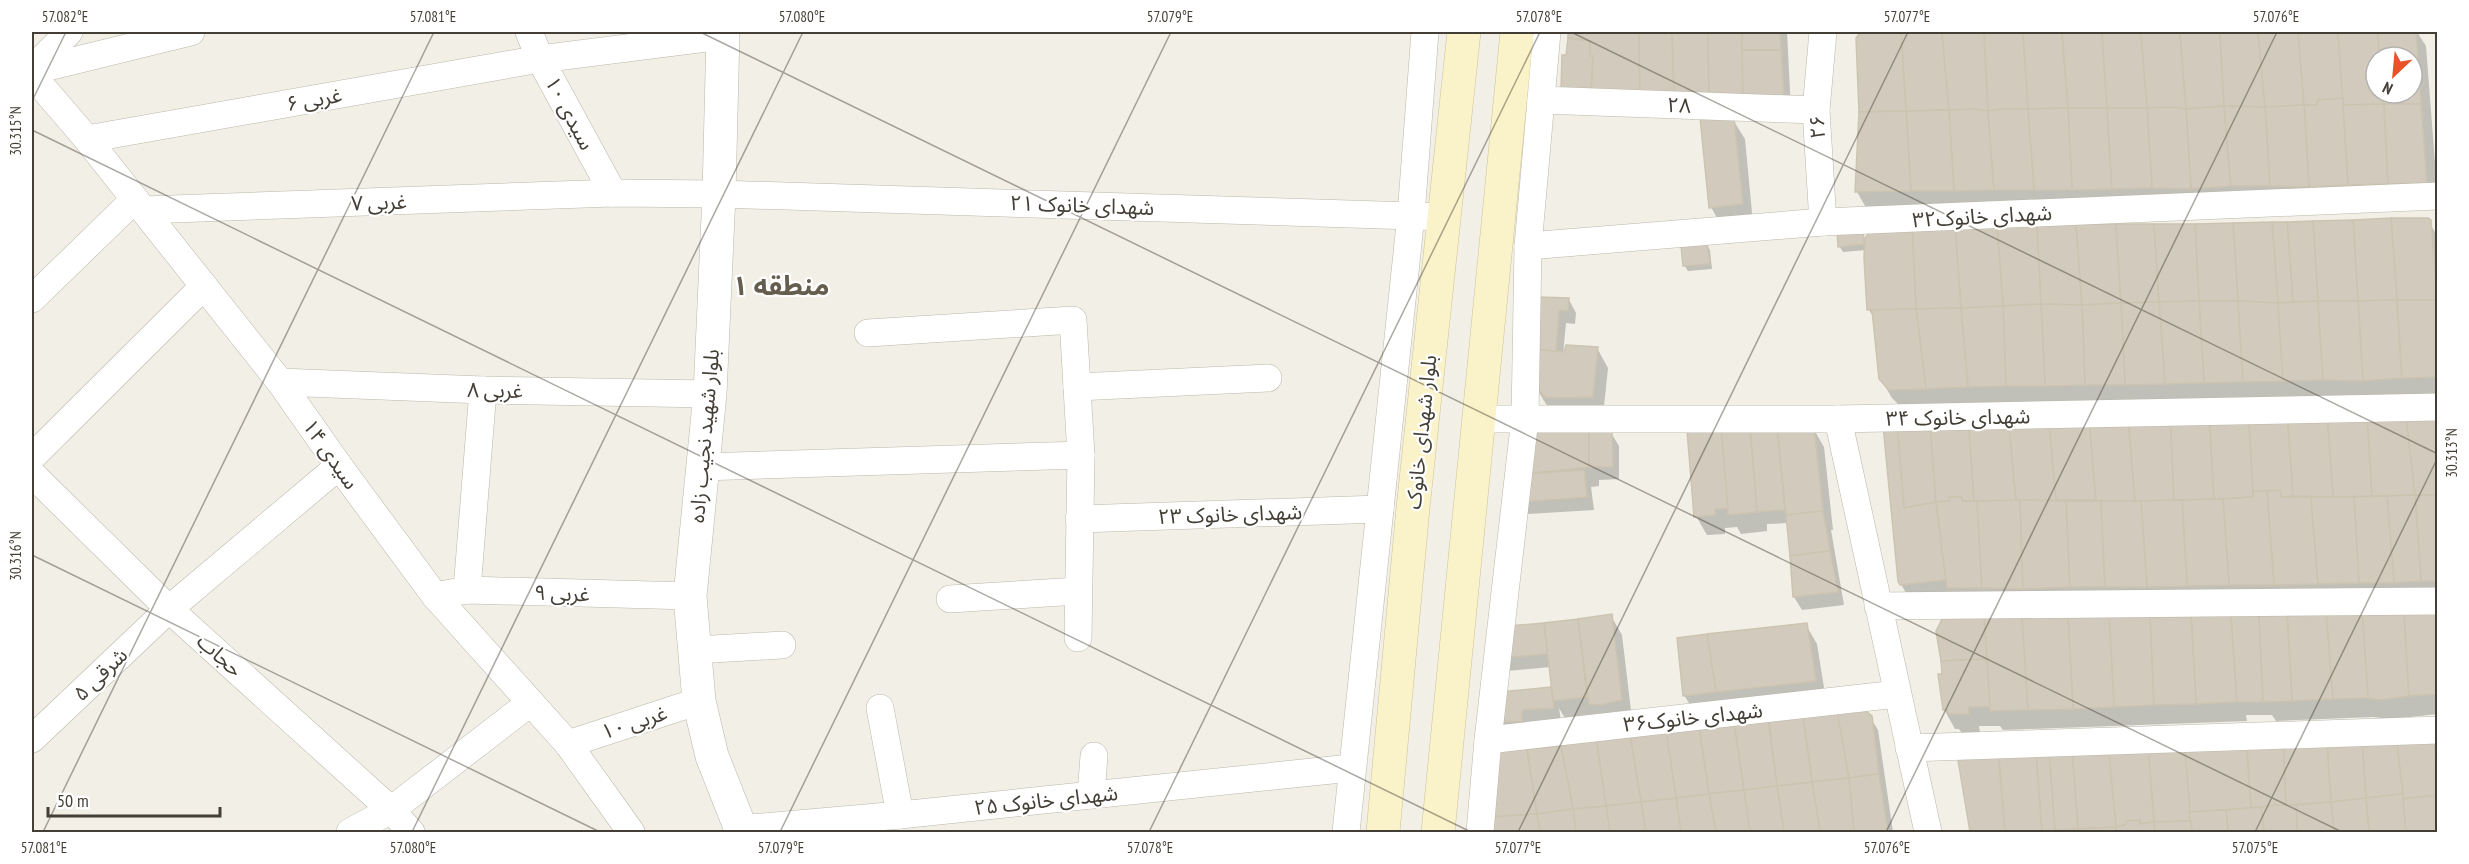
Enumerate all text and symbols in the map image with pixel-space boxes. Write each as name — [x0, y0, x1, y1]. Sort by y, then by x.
text: 57.082°E — [42, 7, 88, 26]
text: 57.081°E — [410, 7, 456, 26]
text: 57.080°E — [779, 7, 825, 26]
text: 57.079°E — [1147, 7, 1193, 26]
text: 57.078°E — [1516, 7, 1562, 26]
text: 57.077°E — [1884, 7, 1930, 26]
text: 57.076°E — [2253, 7, 2299, 26]
north arrow — [2364, 45, 2424, 105]
street label: سیدی ۱۰ — [539, 71, 601, 155]
text: N — [2379, 78, 2396, 99]
street label: غربی ۶ — [284, 81, 344, 117]
street label: ۲۸ — [1667, 91, 1691, 119]
text: 30.315°N — [6, 106, 25, 156]
street label: ۲۶ — [1803, 115, 1831, 139]
street label: غربی ۷ — [351, 188, 407, 216]
street label: شهدای خانوک ۲۱ — [1009, 189, 1155, 221]
street label: شهدای خانوک۳۲ — [1911, 199, 2053, 233]
district label: منطقه ۱ — [733, 268, 829, 302]
street label: بلوار شهید نجیب زاده — [683, 348, 725, 524]
street label: بلوار شهدای خانوک — [1399, 353, 1443, 511]
street label: غربی ۸ — [467, 376, 523, 404]
street label: ۳۴ شهدای خانوک — [1885, 402, 2031, 432]
street label: سیدی ۱۴ — [297, 414, 365, 494]
text: 30.313°N — [2442, 428, 2461, 478]
street label: شهدای خانوک ۲۳ — [1157, 498, 1303, 530]
text: 30.316°N — [6, 531, 25, 581]
street label: غربی ۹ — [534, 579, 590, 607]
street label: حجاب — [191, 627, 249, 683]
street label: شرقی ۵ — [67, 642, 133, 706]
street label: شهدای خانوک۳۶ — [1622, 696, 1764, 738]
street label: غربی ۱۰ — [598, 699, 670, 745]
street label: شهدای خانوک ۲۵ — [973, 779, 1119, 821]
scale bar — [48, 780, 220, 818]
text: 50 m — [57, 789, 89, 812]
text: 57.081°E — [21, 838, 67, 857]
text: 57.080°E — [390, 838, 436, 857]
text: 57.079°E — [758, 838, 804, 857]
text: 57.078°E — [1127, 838, 1173, 857]
text: 57.077°E — [1495, 838, 1541, 857]
text: 57.076°E — [1864, 838, 1910, 857]
text: 57.075°E — [2232, 838, 2278, 857]

